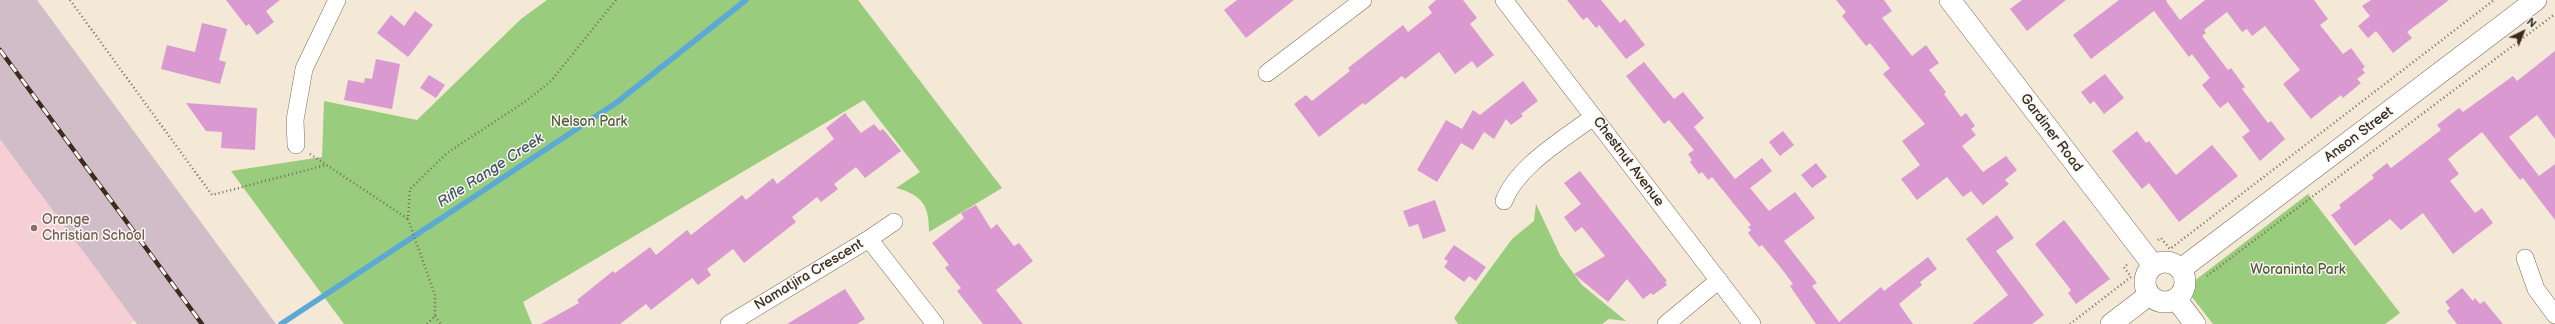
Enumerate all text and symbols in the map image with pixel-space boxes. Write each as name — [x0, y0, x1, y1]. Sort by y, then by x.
north arrow — [2503, 12, 2543, 52]
text: N — [2524, 15, 2539, 30]
street label: Gardiner Road — [2016, 91, 2086, 175]
street label: Anson Street — [2321, 104, 2397, 166]
park label: Nelson Park — [551, 114, 627, 130]
street label: Chestnut Avenue — [1589, 114, 1667, 210]
water label: Rifle Range Creek — [434, 130, 548, 212]
place label: Orange Christian School — [42, 212, 145, 244]
marker: Orange Christian School — [29, 223, 39, 233]
street label: Namatjira Crescent — [752, 236, 866, 314]
park label: Woraninta Park — [2250, 262, 2346, 278]

